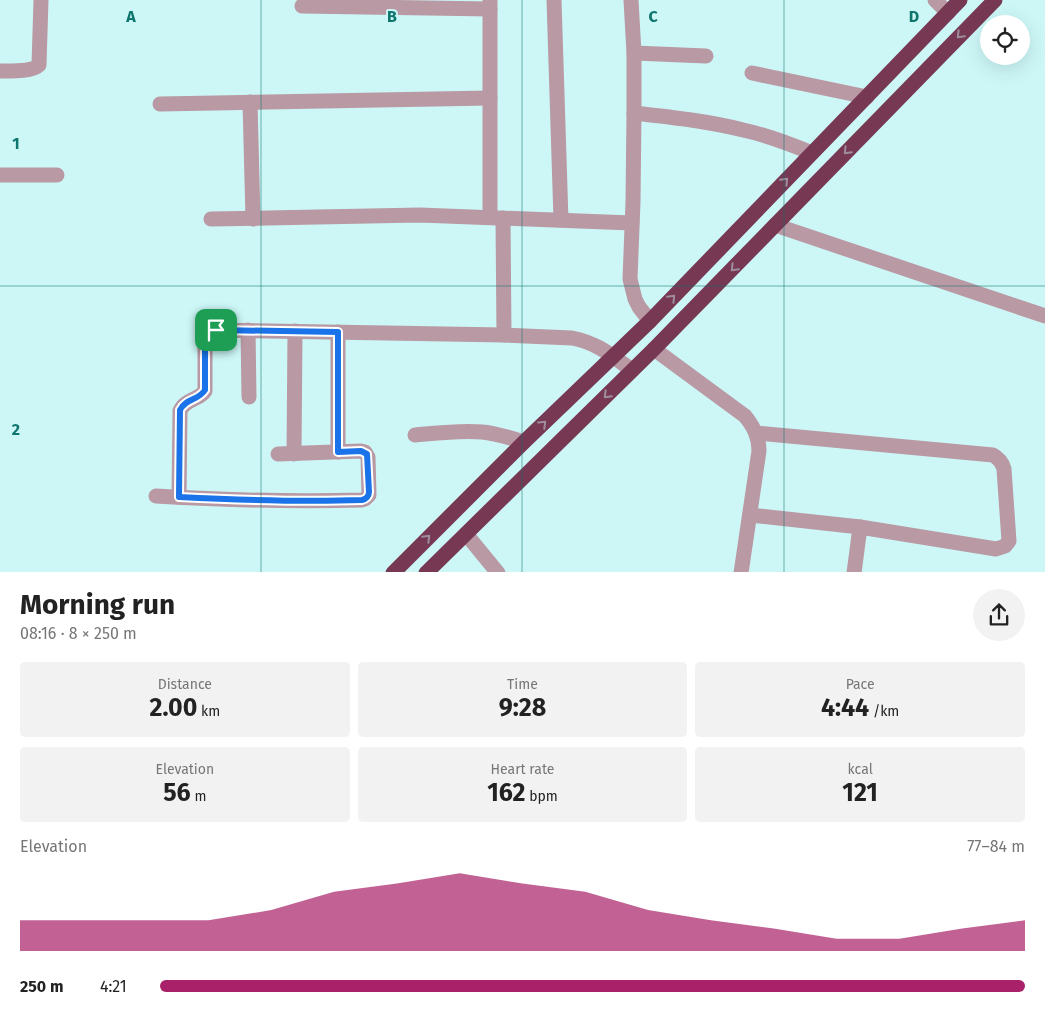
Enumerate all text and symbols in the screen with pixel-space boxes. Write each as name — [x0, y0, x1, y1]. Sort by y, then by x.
text: A — [125, 7, 136, 26]
text: B — [387, 7, 397, 26]
text: C — [648, 7, 658, 26]
text: D — [909, 7, 919, 26]
map controls — [980, 15, 1030, 65]
button: locate — [980, 15, 1030, 65]
one-way arrow — [957, 29, 966, 38]
text: 1 — [12, 134, 20, 153]
one-way arrow — [844, 146, 853, 155]
one-way arrow — [779, 178, 788, 187]
one-way arrow — [731, 262, 740, 271]
one-way arrow — [666, 295, 675, 304]
pin — [195, 309, 237, 351]
icon: arrive — [202, 316, 230, 344]
one-way arrow — [604, 389, 613, 398]
text: 2 — [12, 420, 20, 439]
one-way arrow — [537, 421, 546, 430]
one-way arrow — [422, 535, 431, 544]
text: Morning run — [20, 588, 175, 621]
button: share — [973, 589, 1025, 641]
text: 08:16 · 8 × 250 m — [20, 624, 137, 643]
text: Distance — [158, 676, 212, 693]
text: Time — [507, 676, 538, 693]
text: Pace — [846, 676, 875, 693]
text: 2.00 — [149, 693, 197, 723]
text: 9:28 — [499, 693, 546, 723]
text: 4:44 — [821, 693, 869, 723]
text: km — [197, 703, 220, 720]
text: /km — [869, 703, 899, 720]
text: Elevation — [155, 761, 214, 778]
text: Heart rate — [491, 761, 554, 778]
text: kcal — [848, 761, 873, 778]
text: 56 — [163, 778, 191, 808]
text: 162 — [487, 778, 525, 808]
text: 121 — [842, 778, 878, 808]
text: m — [191, 788, 206, 805]
text: bpm — [525, 788, 558, 805]
text: Elevation — [20, 837, 87, 856]
text: 77–84 m — [967, 837, 1025, 856]
text: 250 m — [20, 977, 64, 996]
text: 4:21 — [100, 977, 127, 996]

